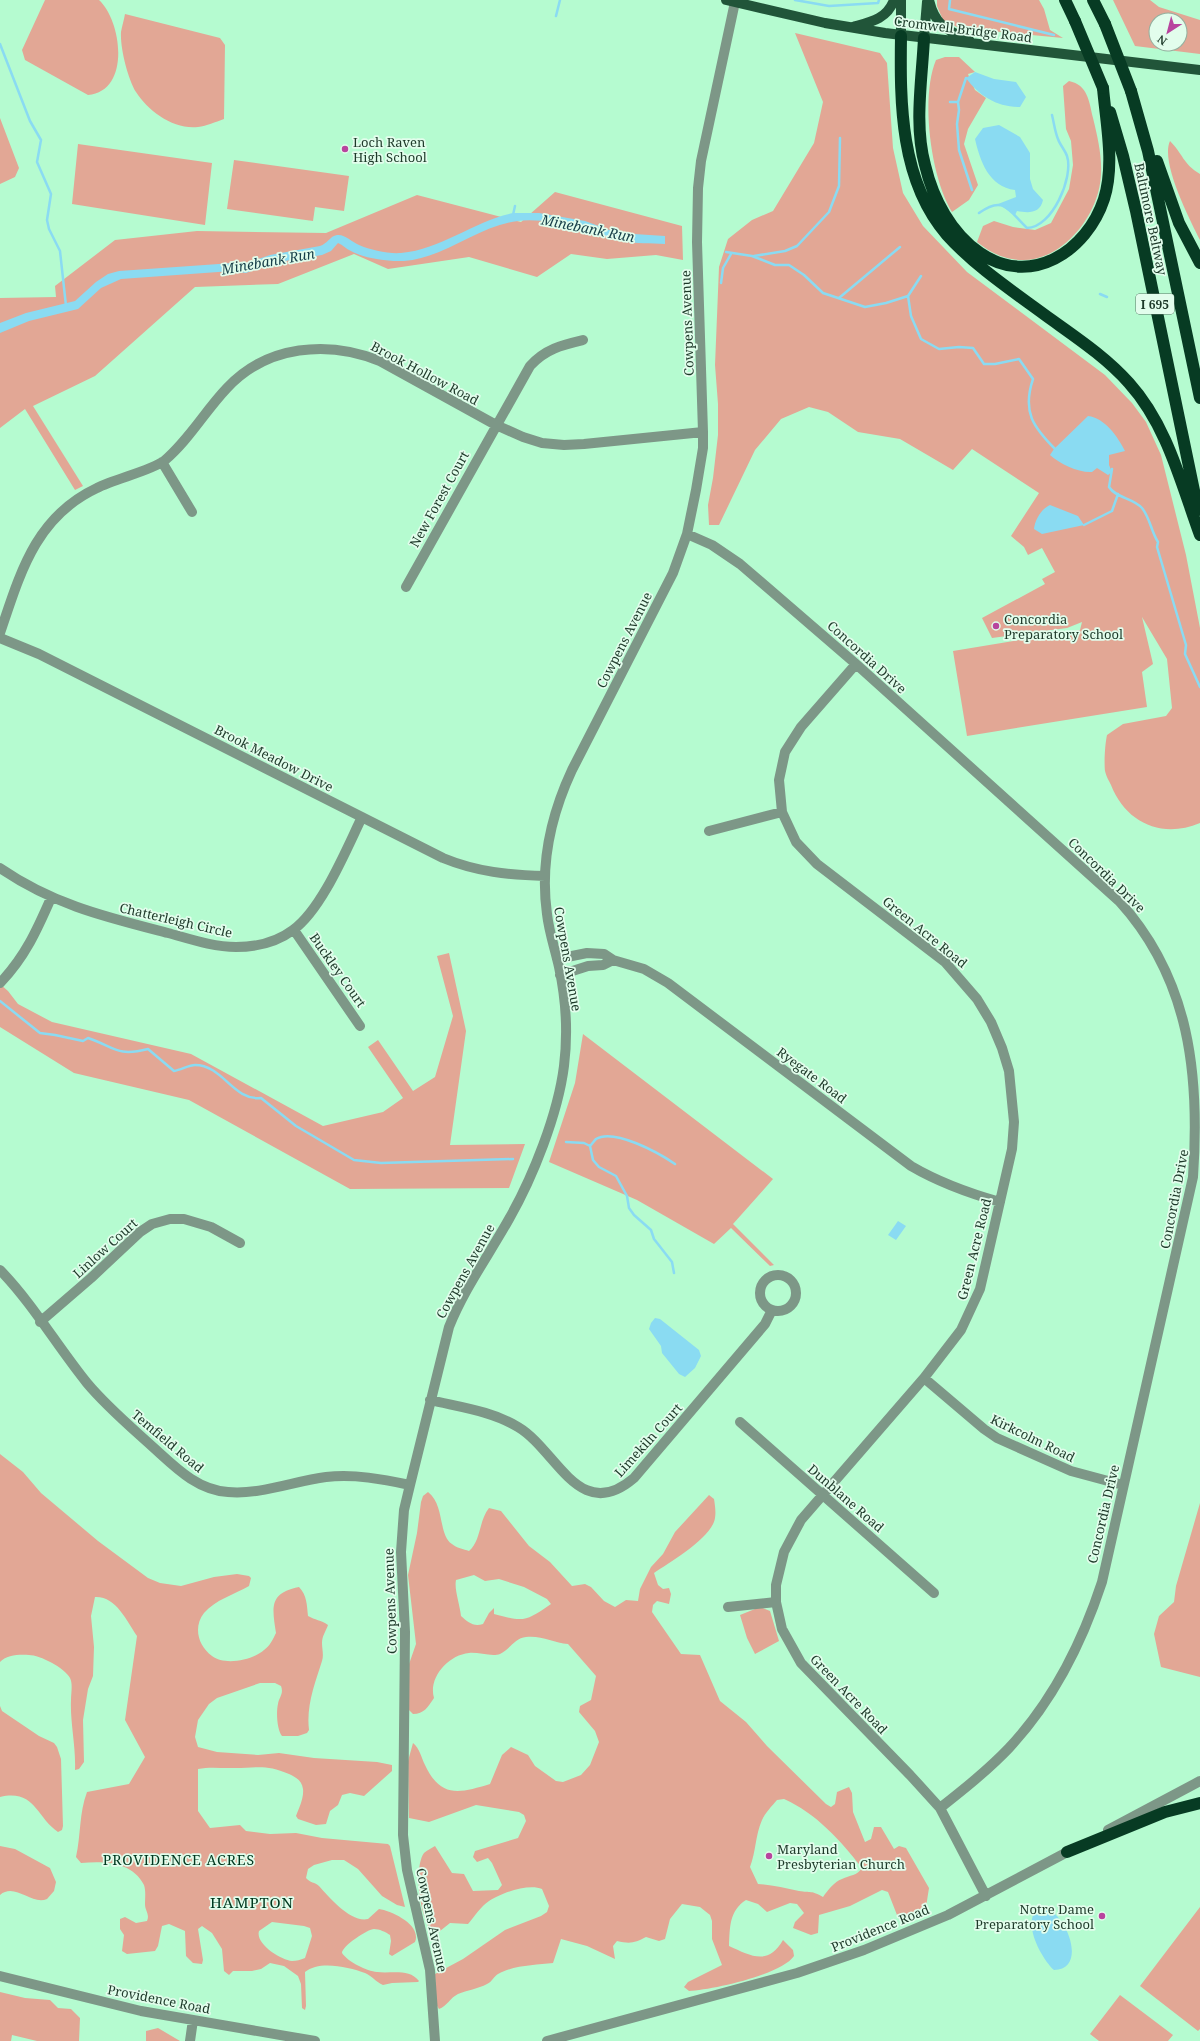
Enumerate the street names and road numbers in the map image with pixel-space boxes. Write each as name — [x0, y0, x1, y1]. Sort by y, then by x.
street label: Cromwell Bridge Road — [893, 12, 1033, 46]
street label: Baltimore Beltway — [1130, 161, 1172, 278]
street label: Cowpens Avenue — [676, 270, 698, 376]
road number: I 695 — [1136, 294, 1174, 314]
street label: Brook Hollow Road — [368, 337, 482, 409]
street label: New Forest Court — [405, 447, 473, 550]
street label: Cowpens Avenue — [592, 589, 656, 691]
street label: Concordia Drive — [823, 617, 911, 697]
street label: Brook Meadow Drive — [211, 720, 337, 796]
street label: Concordia Drive — [1064, 833, 1150, 917]
street label: Green Acre Road — [879, 892, 971, 972]
street label: Chatterleigh Circle — [118, 898, 234, 942]
street label: Cowpens Avenue — [550, 905, 586, 1013]
street label: Buckley Court — [306, 929, 371, 1011]
street label: Ryegate Road — [773, 1043, 851, 1107]
street label: Concordia Drive — [1156, 1148, 1192, 1250]
street label: Green Acre Road — [953, 1196, 995, 1302]
street label: Linlow Court — [69, 1214, 142, 1282]
street label: Cowpens Avenue — [432, 1220, 499, 1322]
street label: Limekiln Court — [610, 1399, 686, 1481]
street label: Temfield Road — [128, 1406, 208, 1476]
street label: Kirkcolm Road — [988, 1410, 1078, 1466]
street label: Dunblane Road — [804, 1460, 888, 1536]
street label: Concordia Drive — [1083, 1463, 1123, 1565]
street label: Cowpens Avenue — [379, 1548, 401, 1654]
street label: Green Acre Road — [806, 1650, 892, 1738]
street label: Cowpens Avenue — [412, 1866, 452, 1974]
street label: Providence Road — [828, 1900, 932, 1956]
street label: Providence Road — [106, 1980, 212, 2018]

